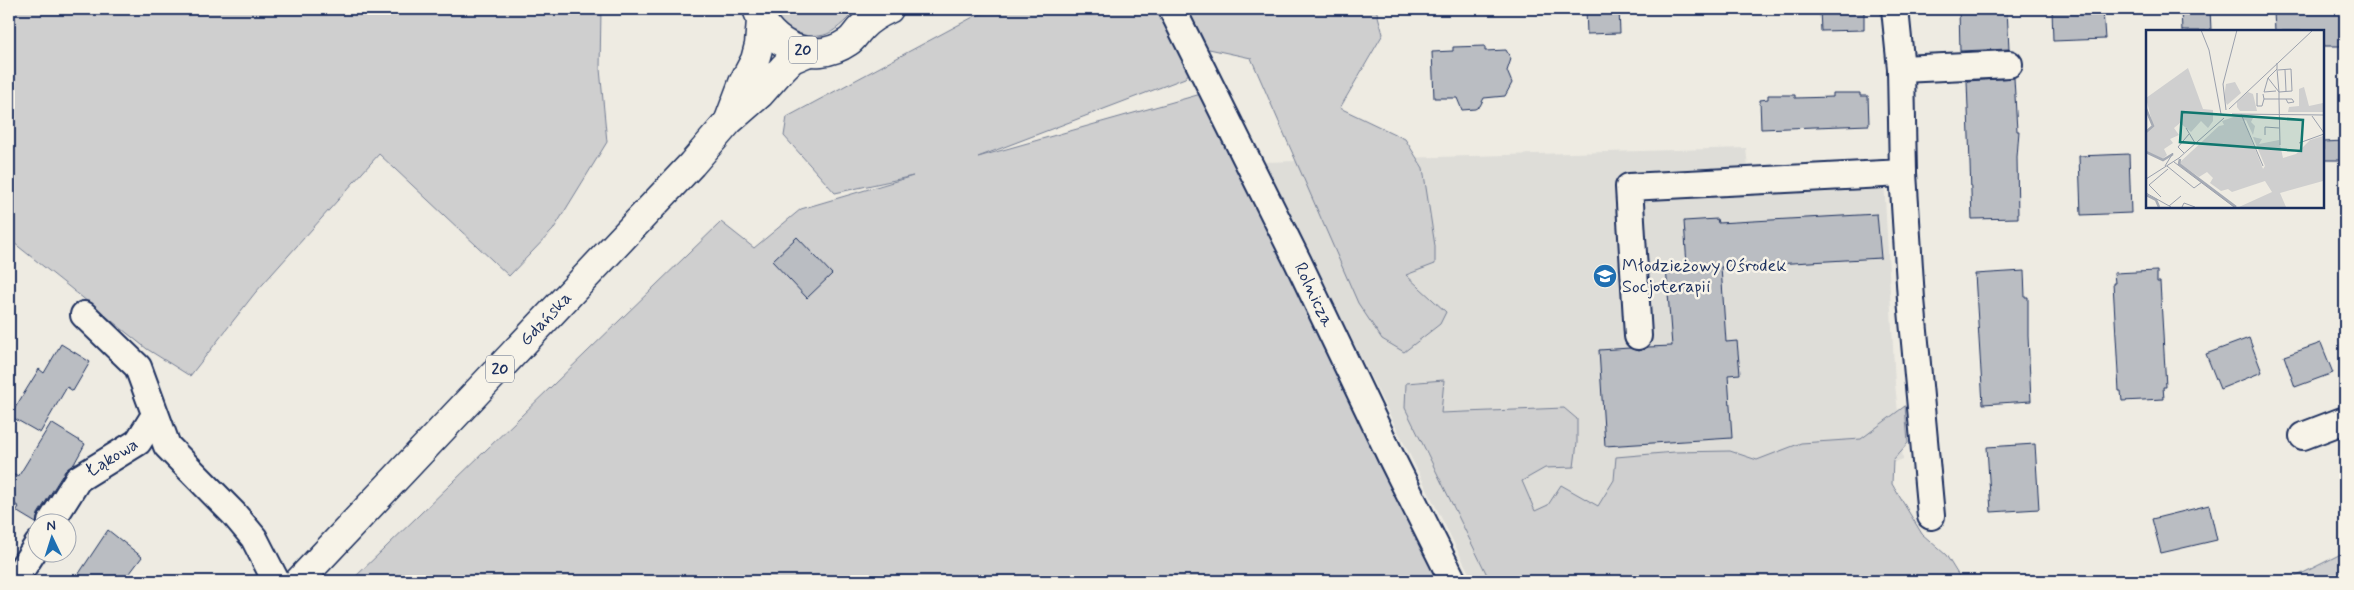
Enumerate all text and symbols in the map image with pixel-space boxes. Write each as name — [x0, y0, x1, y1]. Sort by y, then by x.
inset map — [2146, 30, 2324, 208]
road number: 20 — [789, 36, 817, 64]
place label: Młodzieżowy Ośrodek Socjoterapii — [1622, 254, 1787, 299]
street label: Rolnicza — [1288, 259, 1339, 331]
school or university icon: Młodzieżowy Ośrodek Socjoterapii — [1592, 263, 1618, 289]
street label: Gdańska — [514, 287, 577, 351]
road number: 20 — [486, 356, 514, 382]
street label: Łąkowa — [81, 433, 143, 483]
north arrow — [28, 512, 78, 562]
text: N — [46, 517, 56, 535]

